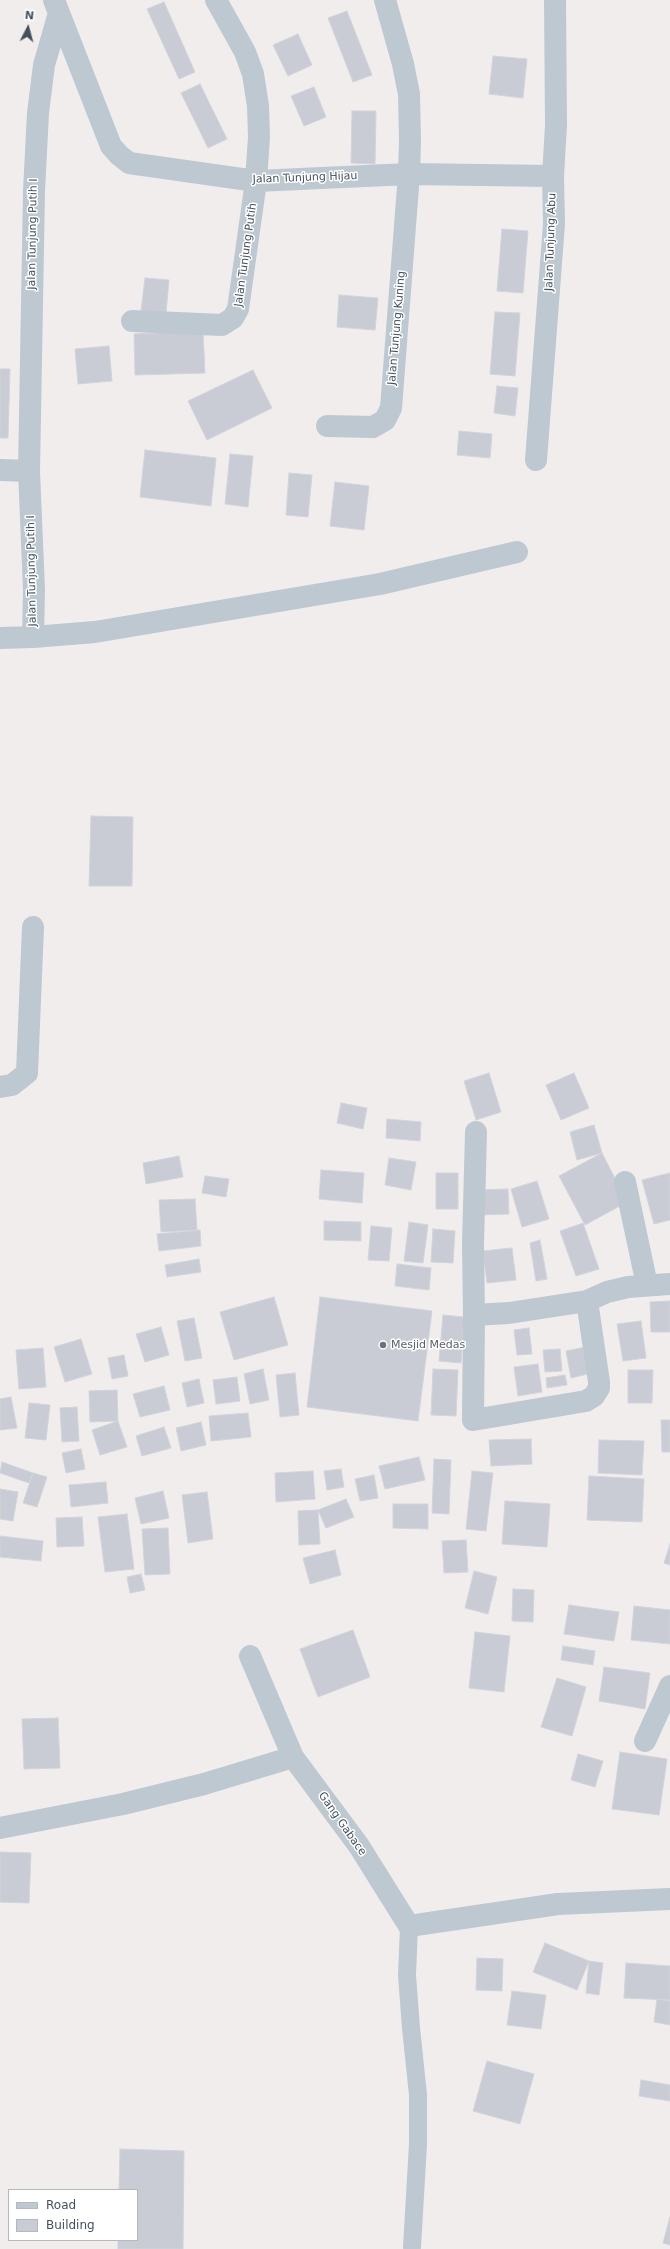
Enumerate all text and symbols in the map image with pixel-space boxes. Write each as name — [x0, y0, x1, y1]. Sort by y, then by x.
north arrow — [8, 8, 48, 48]
text: N — [24, 9, 35, 23]
street label: Jalan Tunjung Hijau — [252, 170, 358, 186]
street label: Jalan Tunjung Putih I — [25, 178, 41, 290]
street label: Jalan Tunjung Abu — [543, 193, 559, 291]
street label: Jalan Tunjung Putih — [232, 202, 260, 308]
street label: Jalan Tunjung Kuning — [385, 270, 409, 386]
street label: Jalan Tunjung Putih I — [24, 515, 40, 627]
place label: Mesjid Medas — [391, 1338, 465, 1352]
marker: Mesjid Medas — [378, 1340, 388, 1350]
street label: Gang Gabace — [315, 1790, 369, 1858]
legend — [8, 2189, 138, 2241]
text: Road — [46, 2198, 76, 2212]
text: Building — [46, 2218, 95, 2232]

